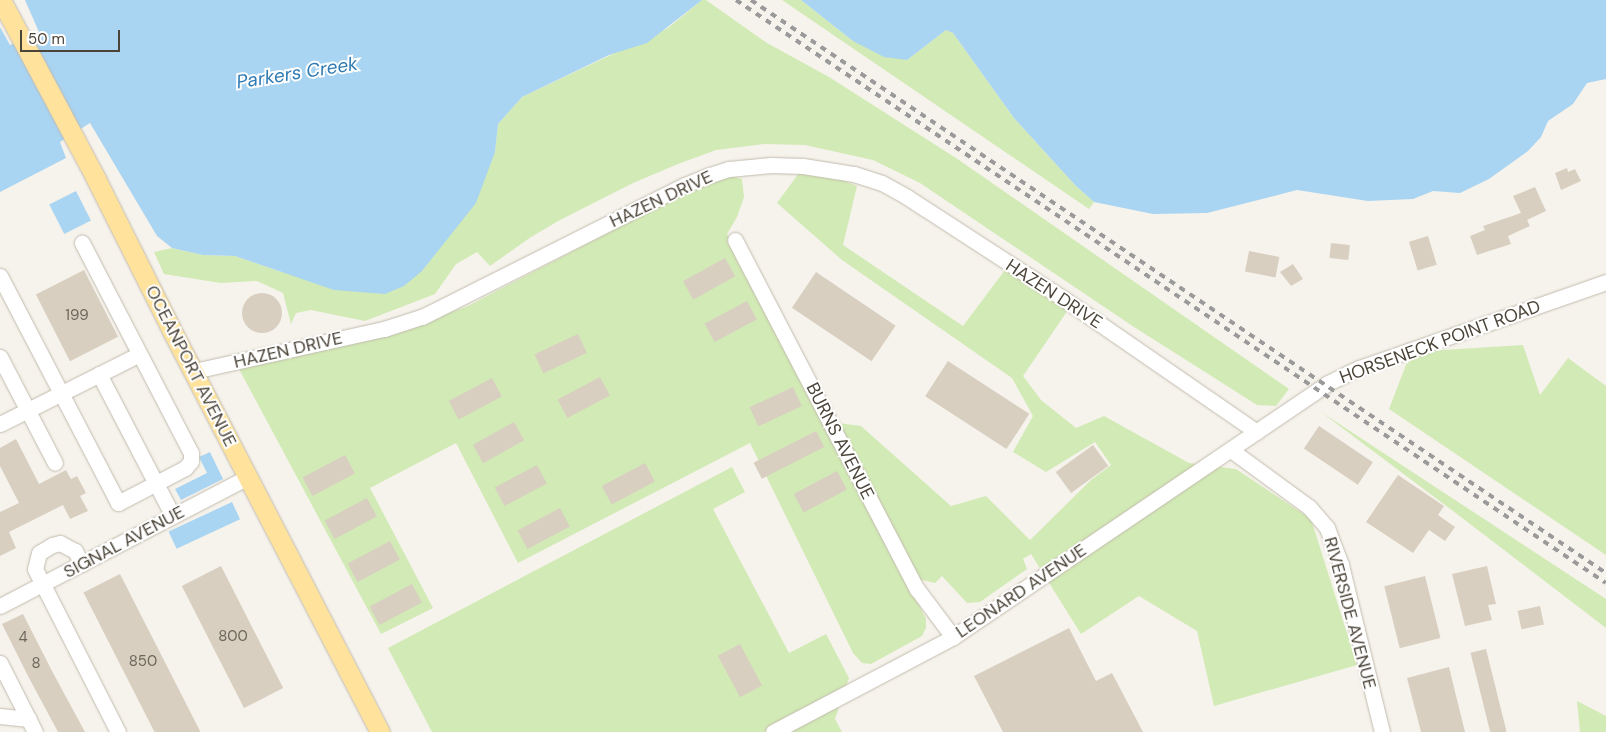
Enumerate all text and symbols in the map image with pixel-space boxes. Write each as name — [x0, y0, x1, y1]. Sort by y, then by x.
scale bar — [22, 20, 122, 52]
text: 50 m — [28, 29, 65, 49]
water label: Parkers Creek — [235, 52, 359, 94]
street label: HAZEN DRIVE — [606, 166, 716, 232]
street label: HAZEN DRIVE — [1002, 255, 1106, 333]
street label: OCEANPORT AVENUE — [141, 282, 241, 450]
street label: HORSENECK POINT ROAD — [1337, 296, 1543, 388]
house number: 199 — [65, 307, 89, 325]
street label: HAZEN DRIVE — [232, 327, 344, 373]
street label: BURNS AVENUE — [801, 379, 879, 503]
street label: SIGNAL AVENUE — [60, 501, 188, 583]
street label: RIVERSIDE AVENUE — [1319, 535, 1381, 691]
street label: LEONARD AVENUE — [952, 539, 1090, 643]
house number: 800 — [218, 628, 248, 646]
house number: 4 — [18, 629, 28, 647]
house number: 850 — [129, 653, 157, 671]
house number: 8 — [31, 655, 41, 673]

